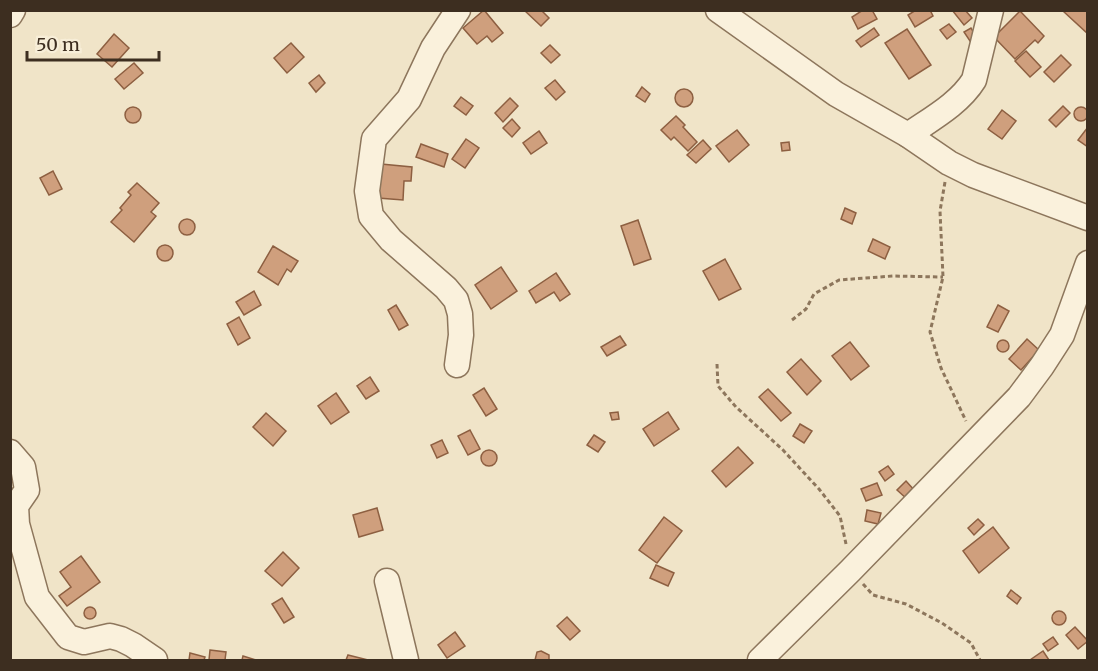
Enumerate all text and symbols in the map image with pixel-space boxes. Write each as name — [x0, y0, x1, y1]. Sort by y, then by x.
scale bar — [27, 24, 159, 62]
text: 50 m — [36, 33, 80, 56]

